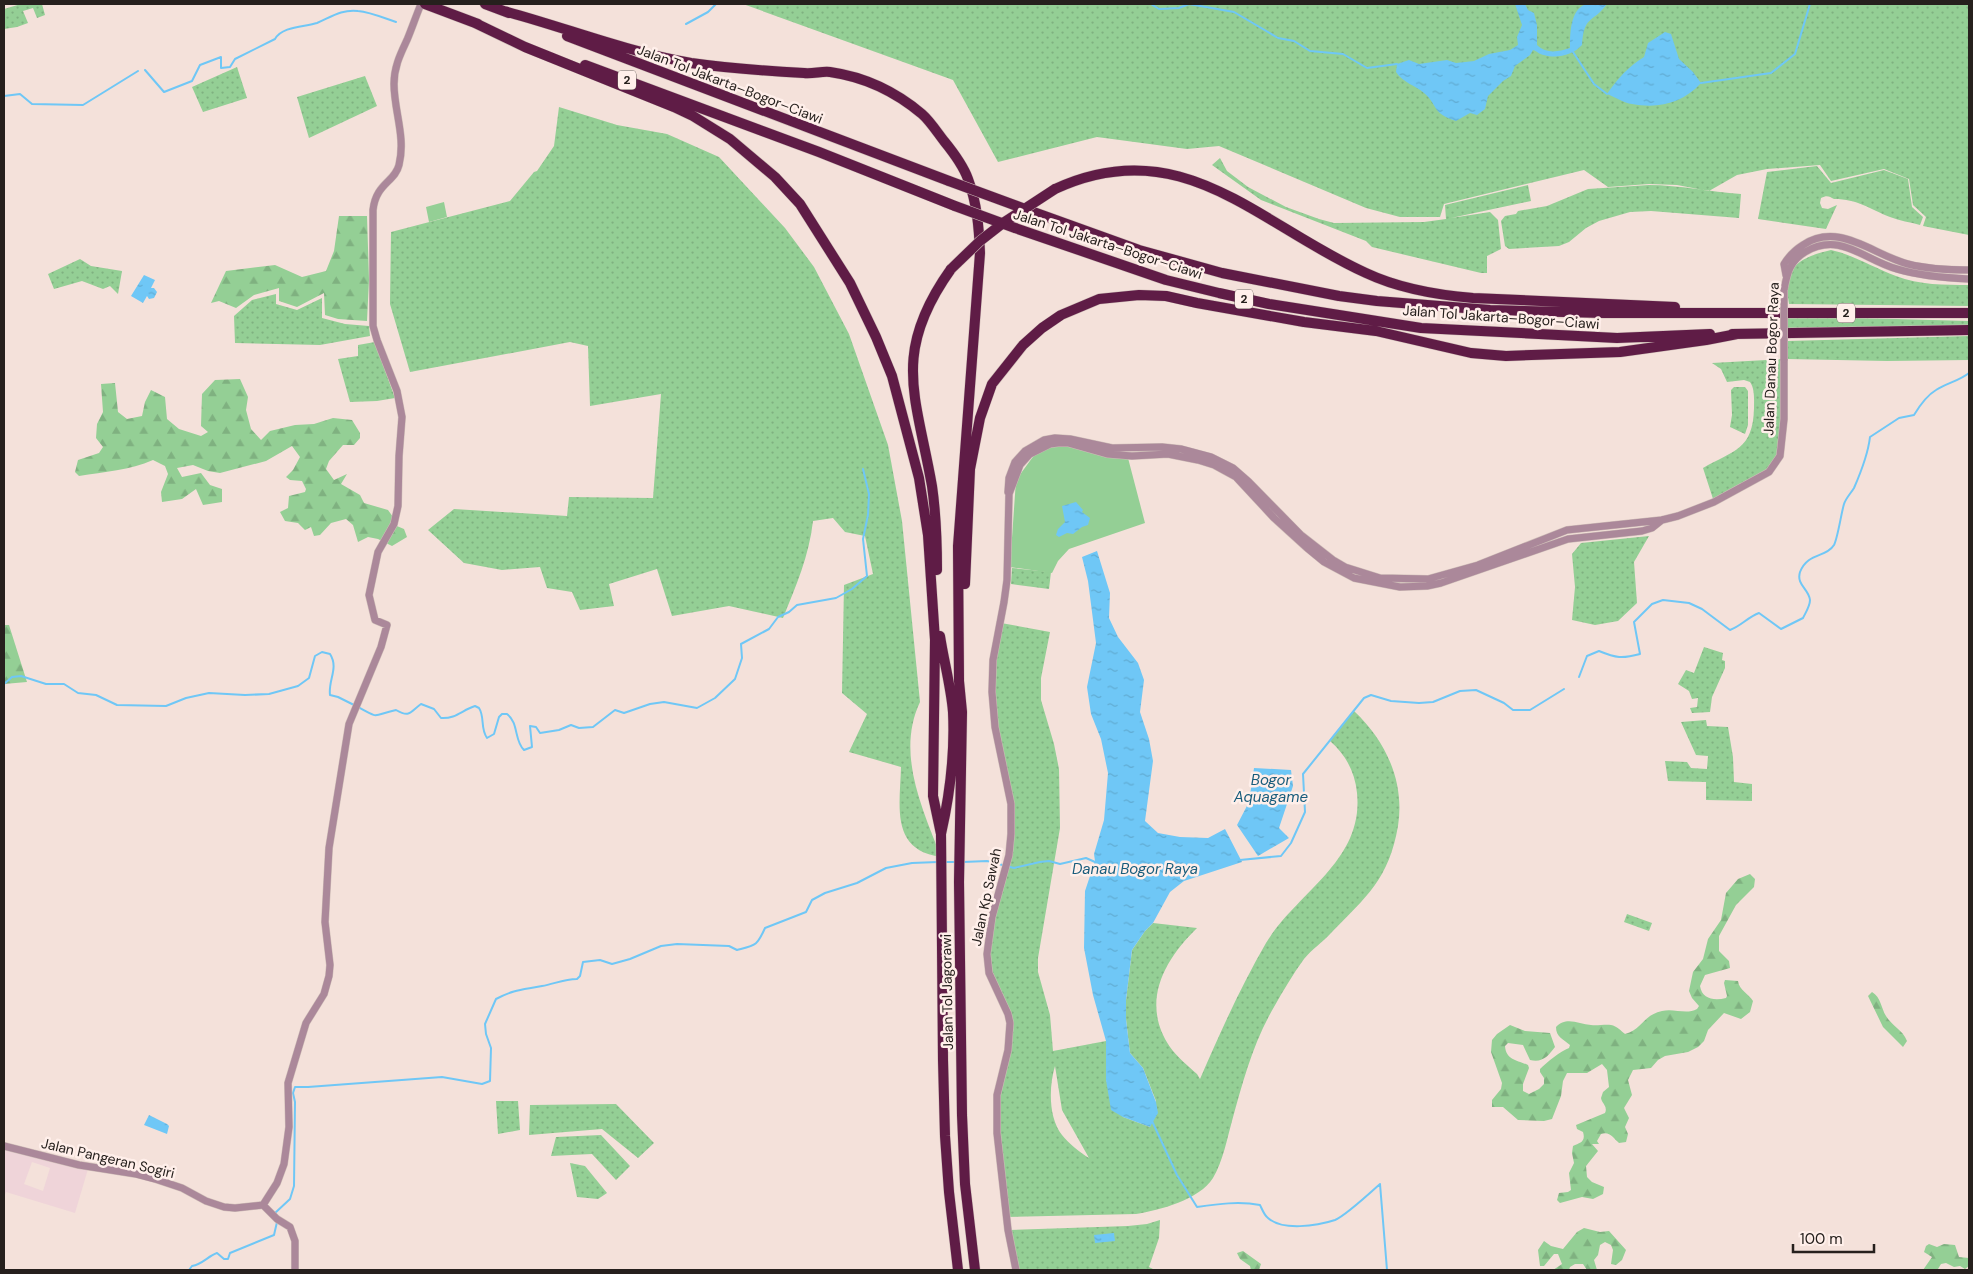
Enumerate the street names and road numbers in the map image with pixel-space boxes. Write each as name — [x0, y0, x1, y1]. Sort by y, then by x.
street label: Jalan Tol Jakarta–Bogor–Ciawi — [635, 40, 825, 128]
road number: 2 — [618, 70, 636, 90]
street label: Jalan Tol Jakarta–Bogor–Ciawi — [1011, 205, 1205, 283]
street label: Jalan Danau Bogor Raya — [1759, 282, 1783, 436]
road number: 2 — [1235, 290, 1253, 308]
street label: Jalan Tol Jakarta–Bogor–Ciawi — [1402, 301, 1600, 333]
road number: 2 — [1837, 304, 1855, 322]
street label: Jalan Kp Sawah — [967, 846, 1005, 948]
street label: Jalan Tol Jagorawi — [937, 934, 957, 1050]
street label: Jalan Pangeran Sogiri — [39, 1134, 177, 1182]

